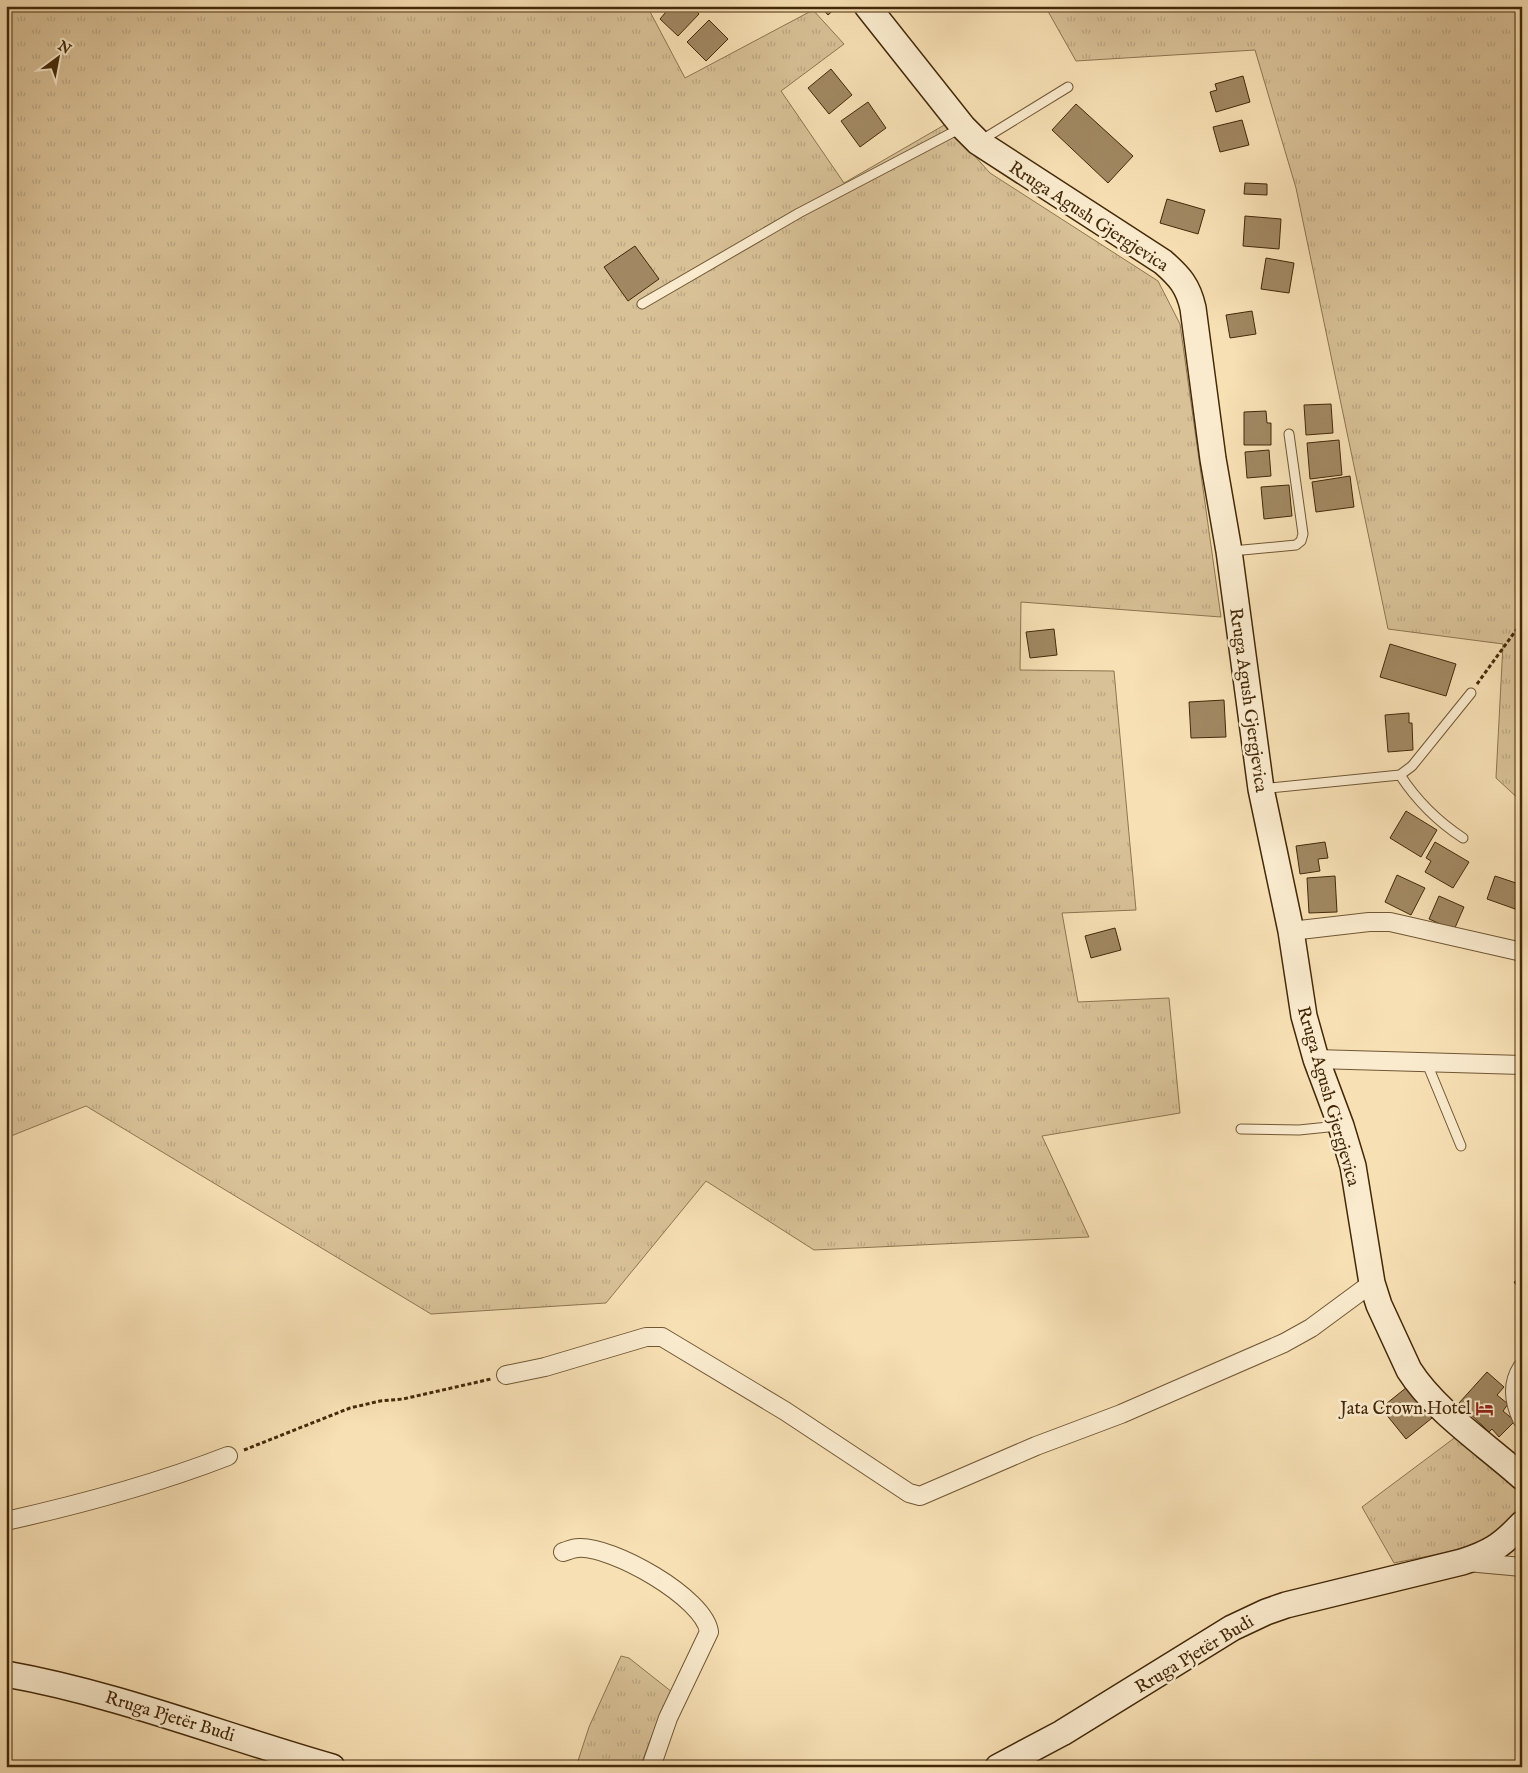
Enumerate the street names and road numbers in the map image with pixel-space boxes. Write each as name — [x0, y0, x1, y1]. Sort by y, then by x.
street label: Rruga Agush Gjergjevica — [1004, 157, 1173, 278]
street label: Rruga Agush Gjergjevica — [1223, 606, 1272, 794]
street label: Rruga Agush Gjergjevica — [1291, 1004, 1364, 1189]
street label: Rruga Pjetër Budi — [1131, 1611, 1259, 1700]
street label: Rruga Pjetër Budi — [102, 1687, 237, 1748]

